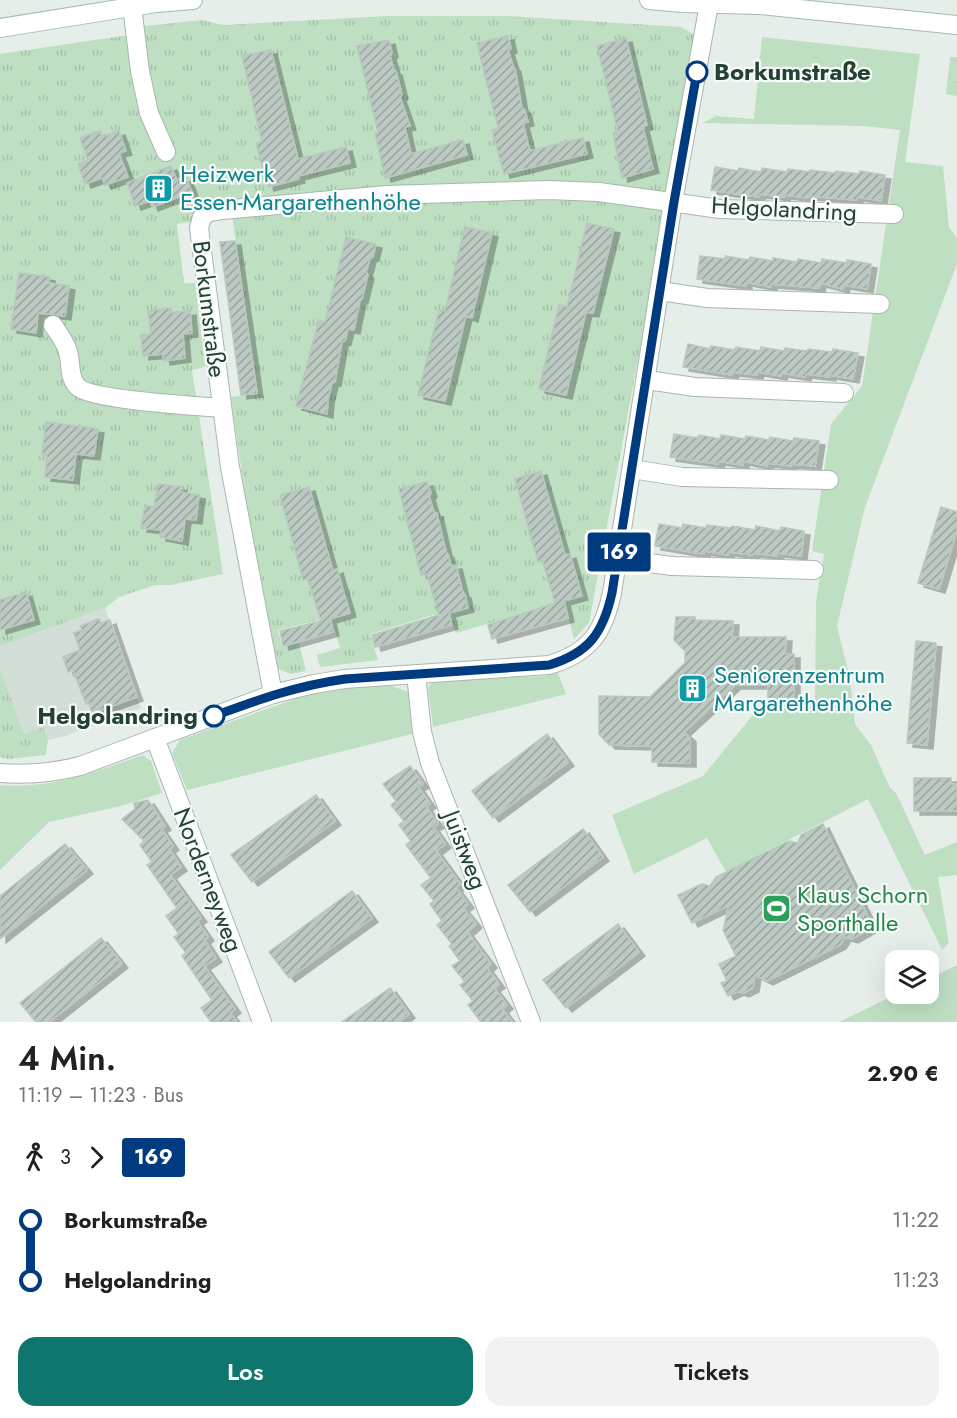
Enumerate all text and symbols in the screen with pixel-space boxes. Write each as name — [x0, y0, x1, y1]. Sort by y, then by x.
place label: Borkumstraße — [714, 54, 871, 89]
marker: Borkumstraße — [686, 61, 708, 83]
place label: Heizwerk Essen-Margarethenhöhe — [180, 156, 421, 219]
building icon: Heizwerk Essen-Margarethenhöhe — [143, 172, 175, 204]
street label: Helgolandring — [710, 187, 858, 230]
street label: Borkumstraße — [184, 239, 235, 379]
line badge: 169 — [584, 532, 654, 572]
text: 169 — [600, 537, 638, 567]
place label: Seniorenzentrum Margarethenhöhe — [714, 657, 892, 720]
building icon: Seniorenzentrum Margarethenhöhe — [677, 673, 709, 705]
place label: Helgolandring — [37, 698, 198, 733]
marker: Helgolandring — [203, 705, 225, 727]
street label: Juistweg — [433, 802, 497, 894]
street label: Norderneyweg — [165, 803, 252, 957]
place label: Klaus Schorn Sporthalle — [797, 877, 928, 940]
sports icon: Klaus Schorn Sporthalle — [760, 893, 792, 925]
map controls — [885, 950, 939, 1004]
button: layers — [885, 950, 939, 1004]
text: 4 Min. — [18, 1035, 116, 1082]
text: 2.90 € — [867, 1057, 939, 1089]
text: 11:19 – 11:23 · Bus — [18, 1081, 183, 1110]
icon: walk — [18, 1141, 51, 1174]
icon: forward — [80, 1141, 113, 1174]
text: 169 — [134, 1142, 173, 1172]
text: 3 — [60, 1143, 71, 1172]
text: Borkumstraße — [64, 1204, 208, 1236]
text: 11:22 — [892, 1206, 939, 1235]
text: Helgolandring — [64, 1264, 211, 1296]
text: 11:23 — [893, 1266, 939, 1295]
button: Los — [18, 1337, 473, 1406]
button: Tickets — [485, 1337, 939, 1406]

